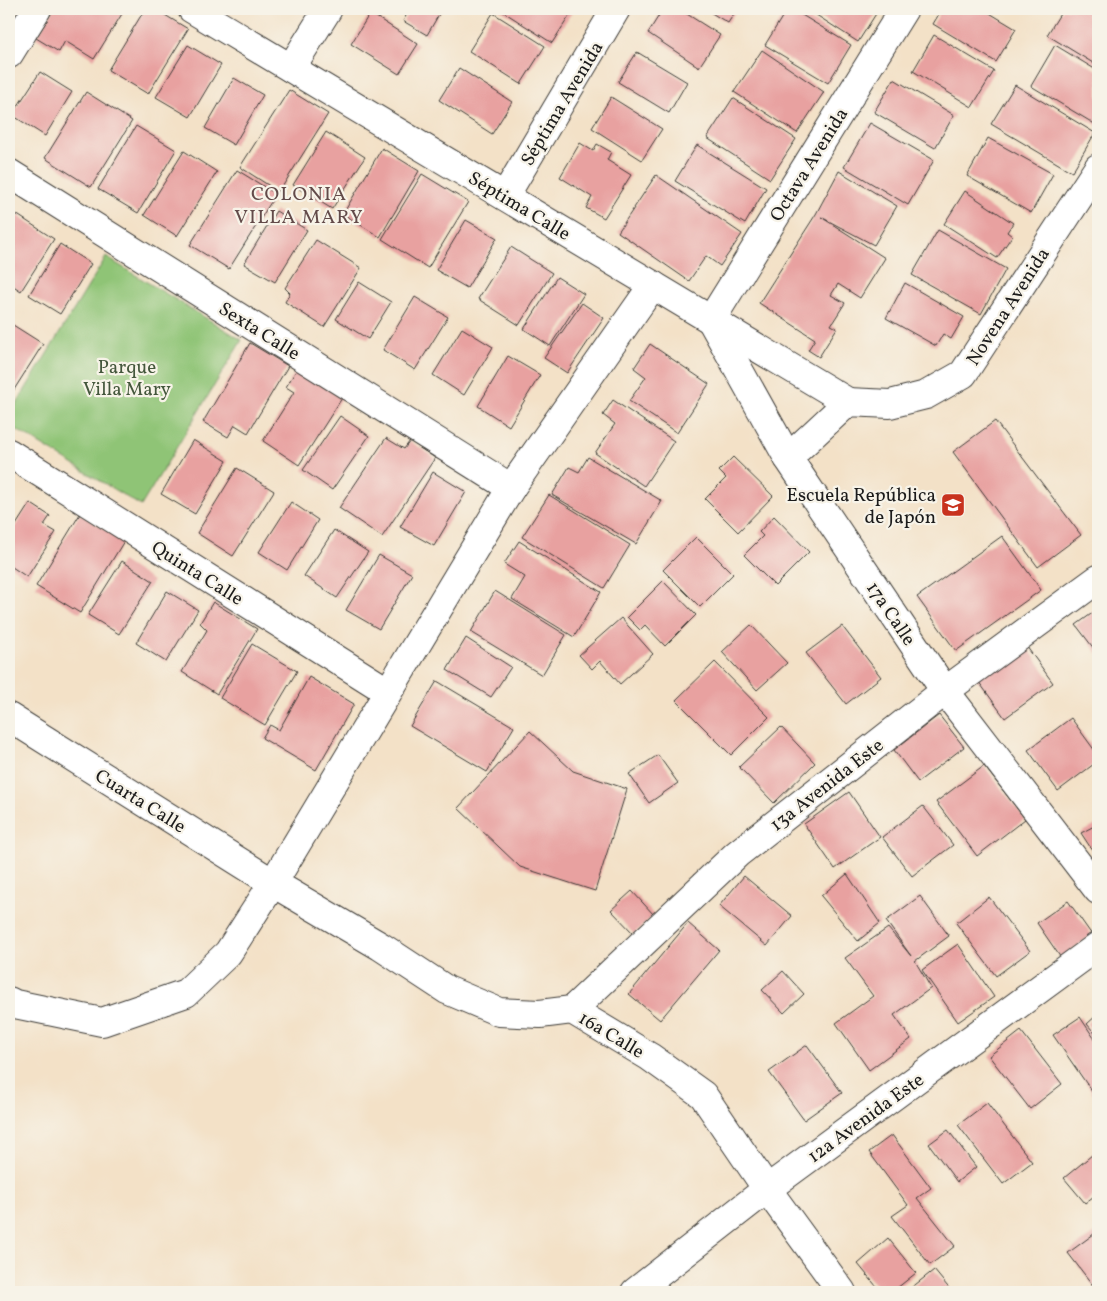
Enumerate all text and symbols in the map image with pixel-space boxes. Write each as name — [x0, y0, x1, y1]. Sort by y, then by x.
street label: Séptima Avenida — [515, 37, 610, 171]
street label: Octava Avenida — [764, 103, 855, 227]
street label: Séptima Calle — [463, 166, 575, 247]
district label: COLONIA VILLA MARY — [234, 181, 364, 232]
street label: Novena Avenida — [961, 243, 1057, 371]
street label: Sexta Calle — [213, 296, 305, 367]
park label: Parque Villa Mary — [83, 355, 171, 403]
place label: Escuela República de Japón — [787, 483, 936, 531]
school or university icon: Escuela República de Japón — [940, 492, 966, 518]
street label: Quinta Calle — [146, 535, 248, 612]
street label: 17a Calle — [859, 577, 921, 651]
street label: 13a Avenida Este — [765, 733, 889, 838]
street label: Cuarta Calle — [89, 763, 190, 840]
street label: 16a Calle — [573, 1006, 649, 1066]
street label: 12a Avenida Este — [803, 1068, 930, 1170]

